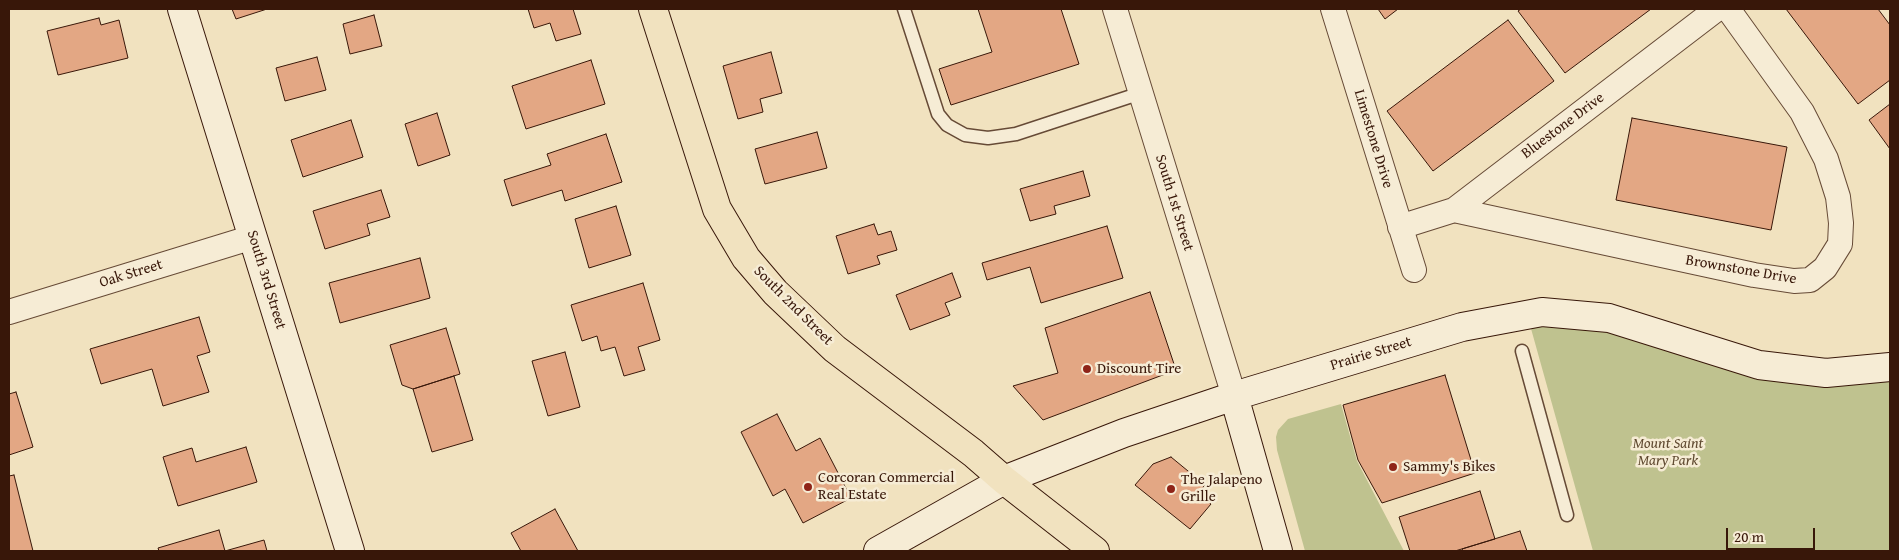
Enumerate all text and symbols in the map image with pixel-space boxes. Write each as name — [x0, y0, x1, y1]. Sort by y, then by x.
street label: Limestone Drive — [1349, 88, 1397, 190]
street label: Bluestone Drive — [1518, 89, 1608, 163]
street label: South 1st Street — [1151, 153, 1197, 253]
street label: South 3rd Street — [242, 228, 290, 332]
street label: Brownstone Drive — [1684, 251, 1798, 289]
street label: Oak Street — [97, 256, 165, 292]
street label: South 2nd Street — [750, 263, 836, 349]
street label: Prairie Street — [1328, 333, 1414, 375]
place label: Discount Tire — [1097, 360, 1181, 378]
marker: Discount Tire — [1081, 363, 1093, 375]
park label: Mount Saint Mary Park — [1633, 435, 1703, 470]
place label: Sammy's Bikes — [1403, 458, 1496, 476]
marker: Sammy's Bikes — [1387, 461, 1399, 473]
place label: Corcoran Commercial Real Estate — [818, 469, 954, 504]
place label: The Jalapeno Grille — [1181, 471, 1262, 506]
marker: Corcoran Commercial Real Estate — [802, 481, 814, 493]
marker: The Jalapeno Grille — [1165, 483, 1177, 495]
scale bar — [1729, 518, 1818, 550]
text: 20 m — [1734, 526, 1764, 547]

